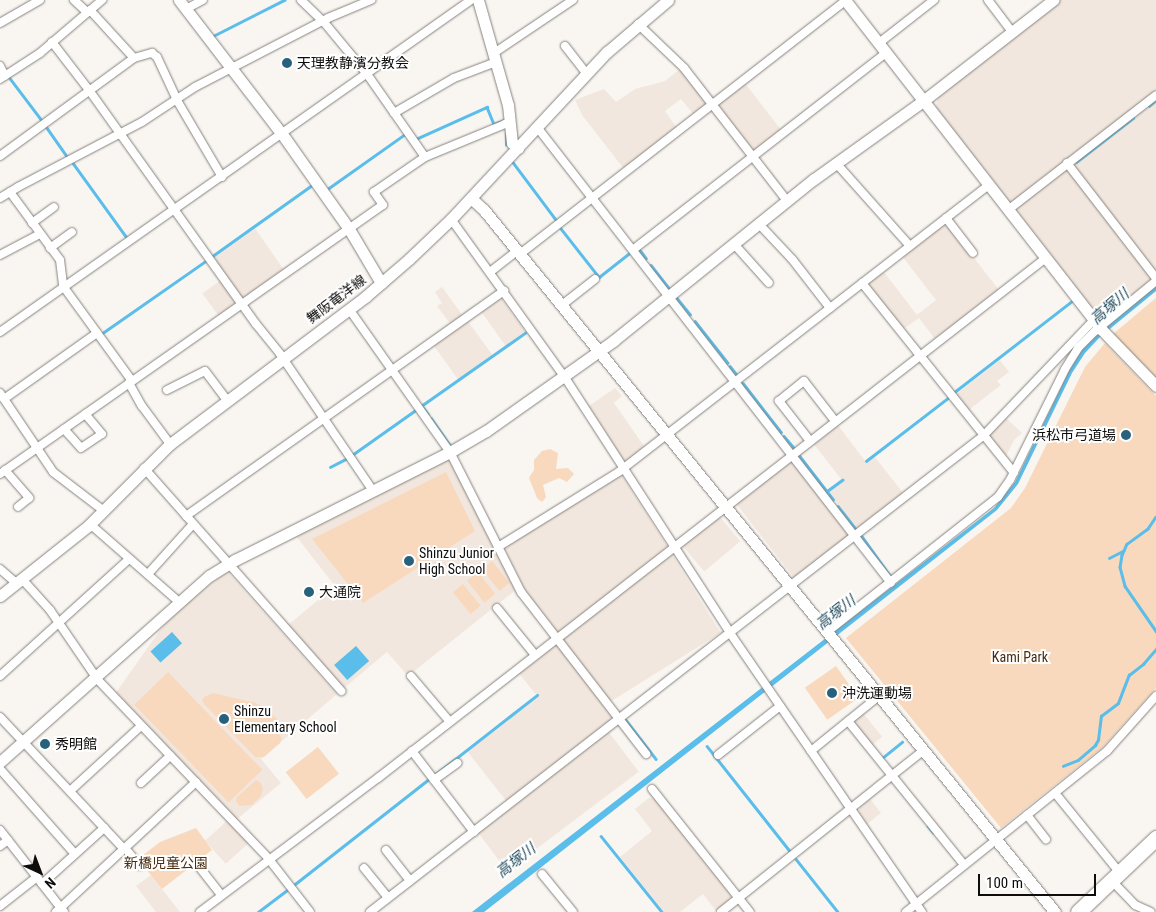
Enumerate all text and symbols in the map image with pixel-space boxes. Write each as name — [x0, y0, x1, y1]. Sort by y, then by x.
place label: 天理教静濱分教会 — [297, 55, 409, 71]
marker: 天理教静濱分教会 — [281, 57, 293, 69]
street label: 舞阪竜洋線 — [303, 271, 369, 327]
water label: 高塚川 — [1087, 285, 1133, 329]
place label: 浜松市弓道場 — [1032, 427, 1116, 443]
marker: 浜松市弓道場 — [1120, 429, 1132, 441]
place label: Shinzu Junior High School — [419, 545, 494, 578]
marker: Shinzu Junior High School — [403, 555, 415, 567]
place label: 大通院 — [319, 584, 361, 600]
marker: 大通院 — [303, 586, 315, 598]
water label: 高塚川 — [813, 592, 859, 634]
park label: Kami Park — [992, 649, 1048, 665]
place label: 沖洗運動場 — [842, 685, 912, 701]
marker: 沖洗運動場 — [826, 687, 838, 699]
place label: Shinzu Elementary School — [234, 703, 337, 736]
marker: Shinzu Elementary School — [218, 713, 230, 725]
place label: 秀明館 — [55, 736, 97, 752]
marker: 秀明館 — [39, 738, 51, 750]
water label: 高塚川 — [493, 840, 539, 882]
north arrow — [15, 847, 65, 897]
park label: 新橋児童公園 — [124, 855, 208, 871]
scale bar — [981, 864, 1098, 896]
text: N — [42, 874, 59, 892]
text: 100 m — [986, 874, 1023, 892]

